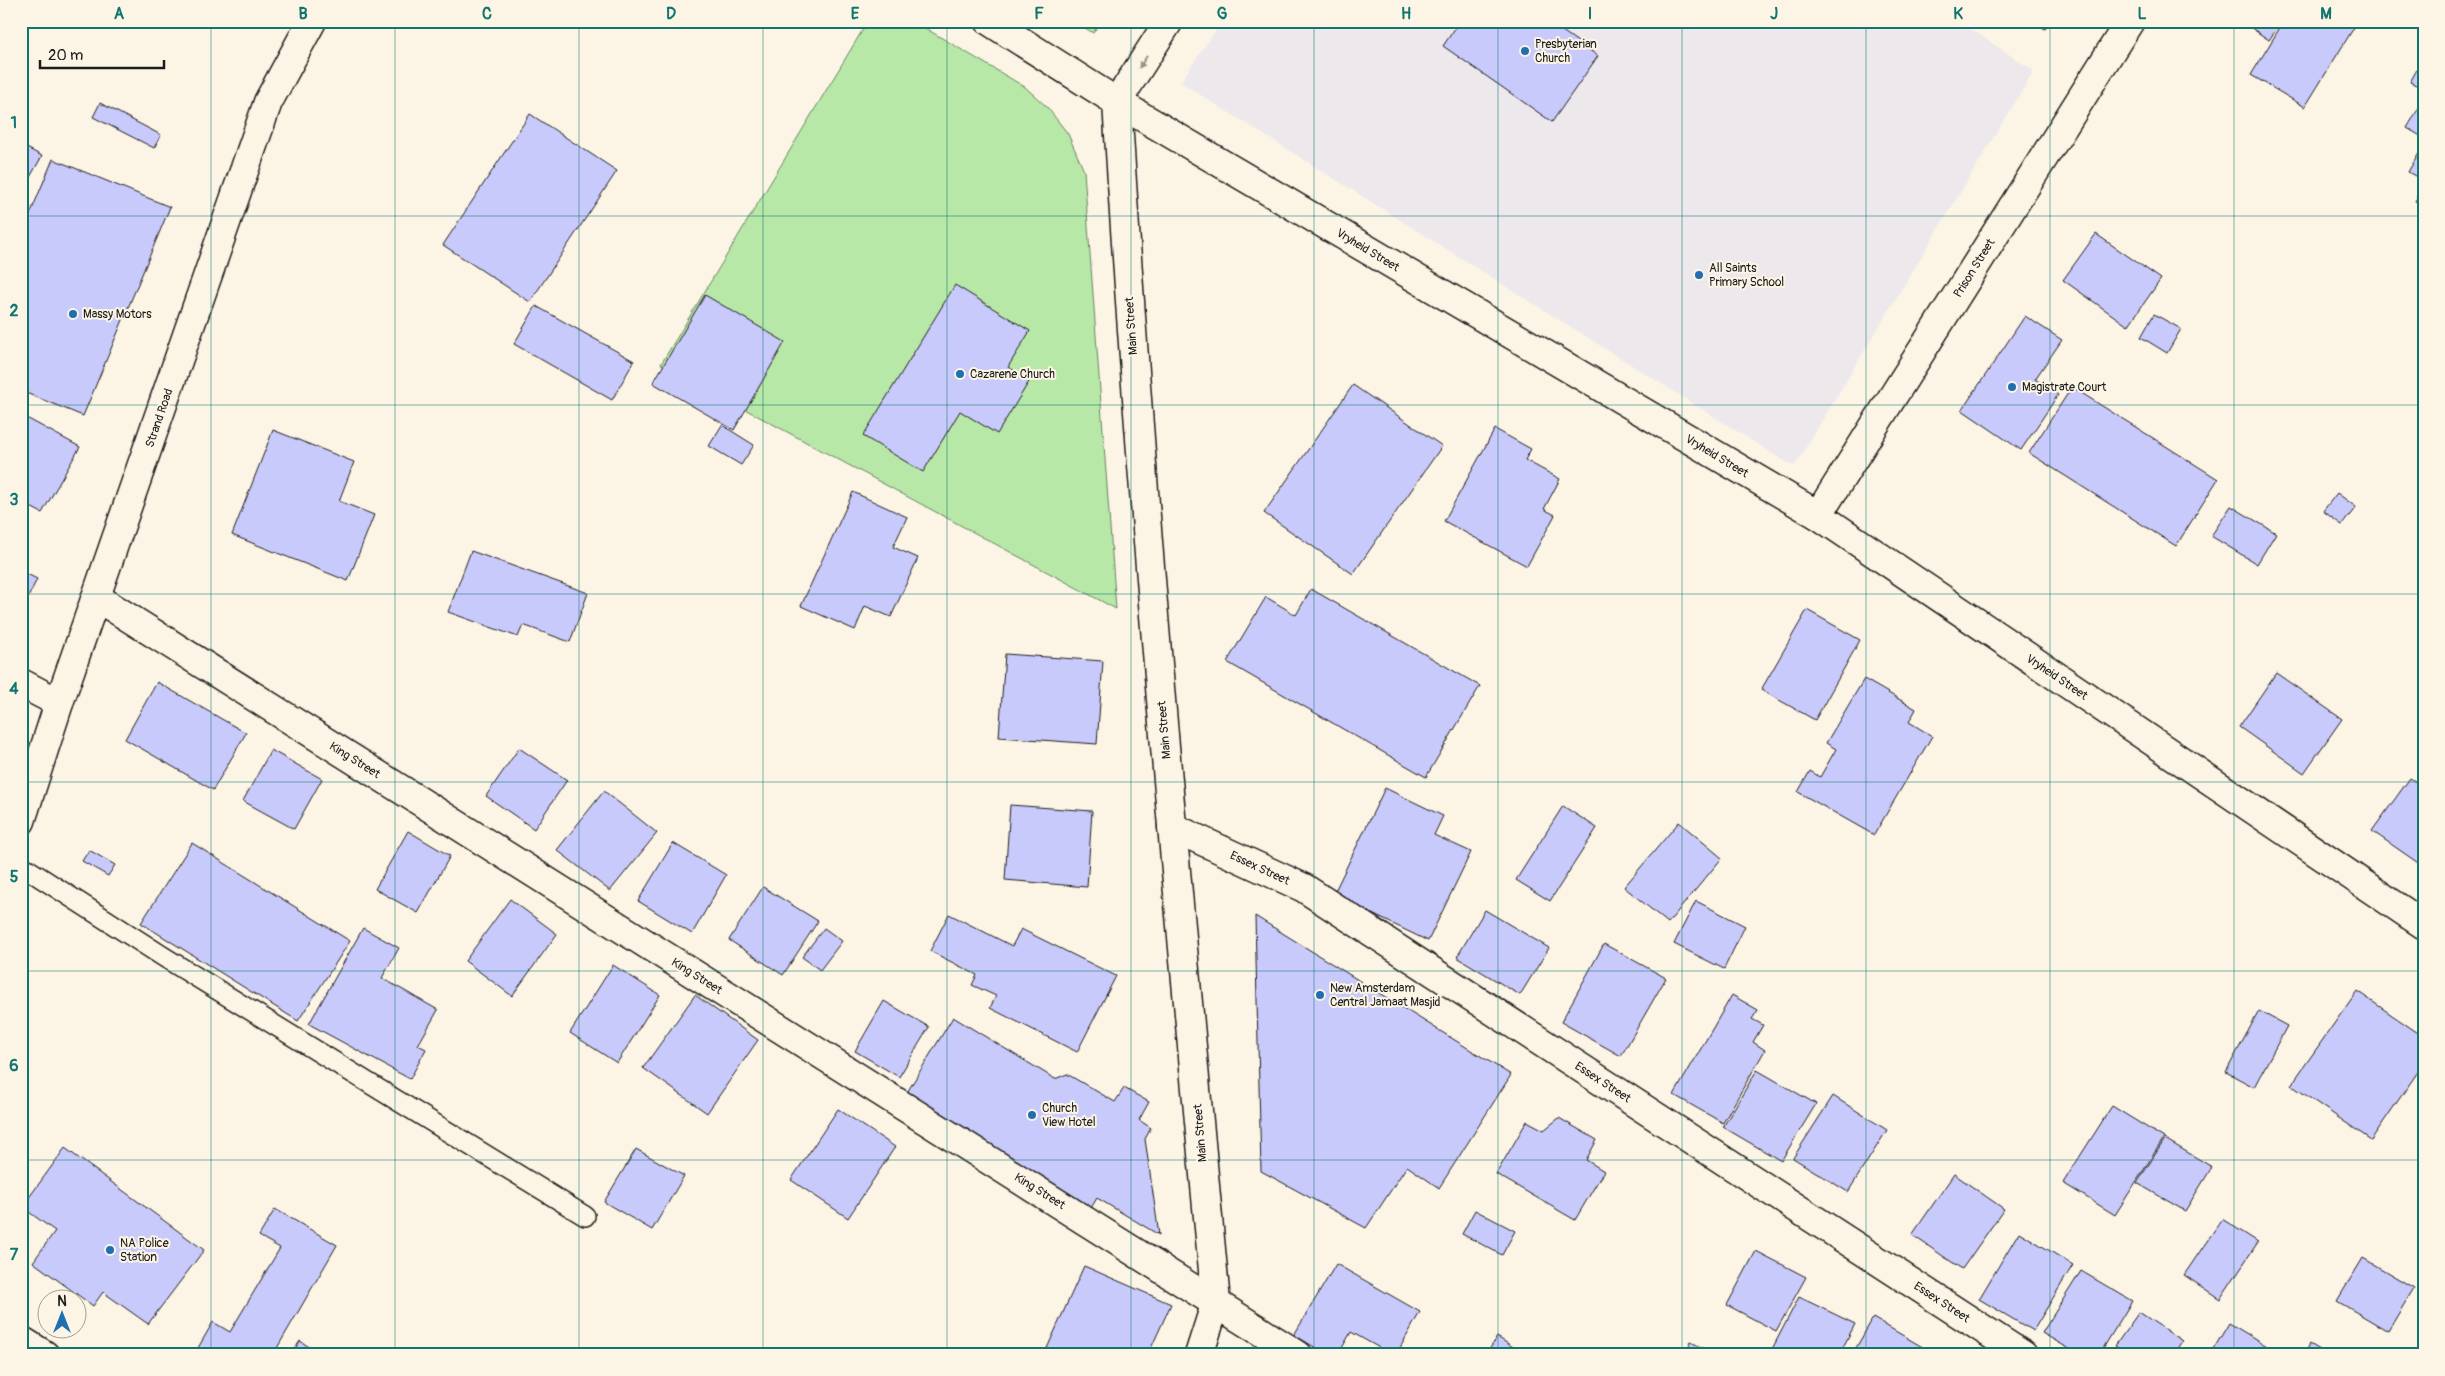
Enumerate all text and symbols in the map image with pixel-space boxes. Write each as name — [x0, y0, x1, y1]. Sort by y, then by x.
text: A — [114, 4, 125, 24]
text: B — [298, 4, 308, 24]
text: C — [482, 4, 492, 24]
text: D — [666, 4, 676, 24]
text: E — [851, 4, 860, 24]
text: F — [1034, 4, 1044, 24]
text: G — [1217, 4, 1228, 24]
text: H — [1401, 4, 1411, 24]
text: I — [1588, 4, 1592, 24]
text: J — [1770, 4, 1778, 24]
text: K — [1953, 4, 1963, 24]
text: L — [2137, 4, 2147, 24]
text: M — [2320, 4, 2332, 24]
place label: Presbyterian Church — [1535, 37, 1597, 66]
scale bar — [40, 38, 164, 70]
marker: Presbyterian Church — [1519, 45, 1531, 57]
text: 20 m — [48, 46, 83, 65]
one-way arrow — [1138, 55, 1147, 68]
text: 1 — [11, 113, 17, 133]
street label: Vryheid Street — [1333, 226, 1402, 275]
street label: Prison Street — [1950, 236, 1998, 300]
place label: All Saints Primary School — [1709, 261, 1784, 290]
marker: All Saints Primary School — [1693, 269, 1705, 281]
street label: Main Street — [1122, 296, 1141, 356]
text: 2 — [10, 301, 19, 321]
place label: Massy Motors — [83, 307, 152, 322]
marker: Massy Motors — [67, 308, 79, 320]
place label: Cazarene Church — [970, 367, 1055, 382]
marker: Cazarene Church — [954, 368, 966, 380]
place label: Magistrate Court — [2022, 380, 2107, 395]
marker: Magistrate Court — [2006, 381, 2018, 393]
street label: Strand Road — [142, 387, 177, 450]
street label: Vryheid Street — [1682, 432, 1751, 481]
text: 3 — [10, 490, 19, 510]
street label: Vryheid Street — [2023, 651, 2091, 704]
text: 4 — [9, 679, 19, 699]
street label: Main Street — [1154, 700, 1175, 760]
street label: King Street — [326, 739, 383, 782]
street label: Essex Street — [1228, 848, 1292, 889]
text: 5 — [10, 867, 19, 887]
street label: King Street — [668, 955, 725, 998]
place label: New Amsterdam Central Jamaat Masjid — [1330, 981, 1441, 1010]
marker: New Amsterdam Central Jamaat Masjid — [1314, 989, 1326, 1001]
text: 6 — [9, 1056, 19, 1076]
street label: Essex Street — [1572, 1059, 1634, 1106]
place label: Church View Hotel — [1042, 1101, 1096, 1130]
street label: Main Street — [1190, 1103, 1211, 1163]
marker: Church View Hotel — [1026, 1109, 1038, 1121]
street label: King Street — [1011, 1170, 1068, 1213]
place label: NA Police Station — [120, 1236, 169, 1265]
marker: NA Police Station — [104, 1244, 116, 1256]
text: 7 — [10, 1245, 19, 1265]
street label: Essex Street — [1911, 1279, 1973, 1326]
north arrow — [38, 1288, 88, 1338]
text: N — [57, 1293, 67, 1310]

